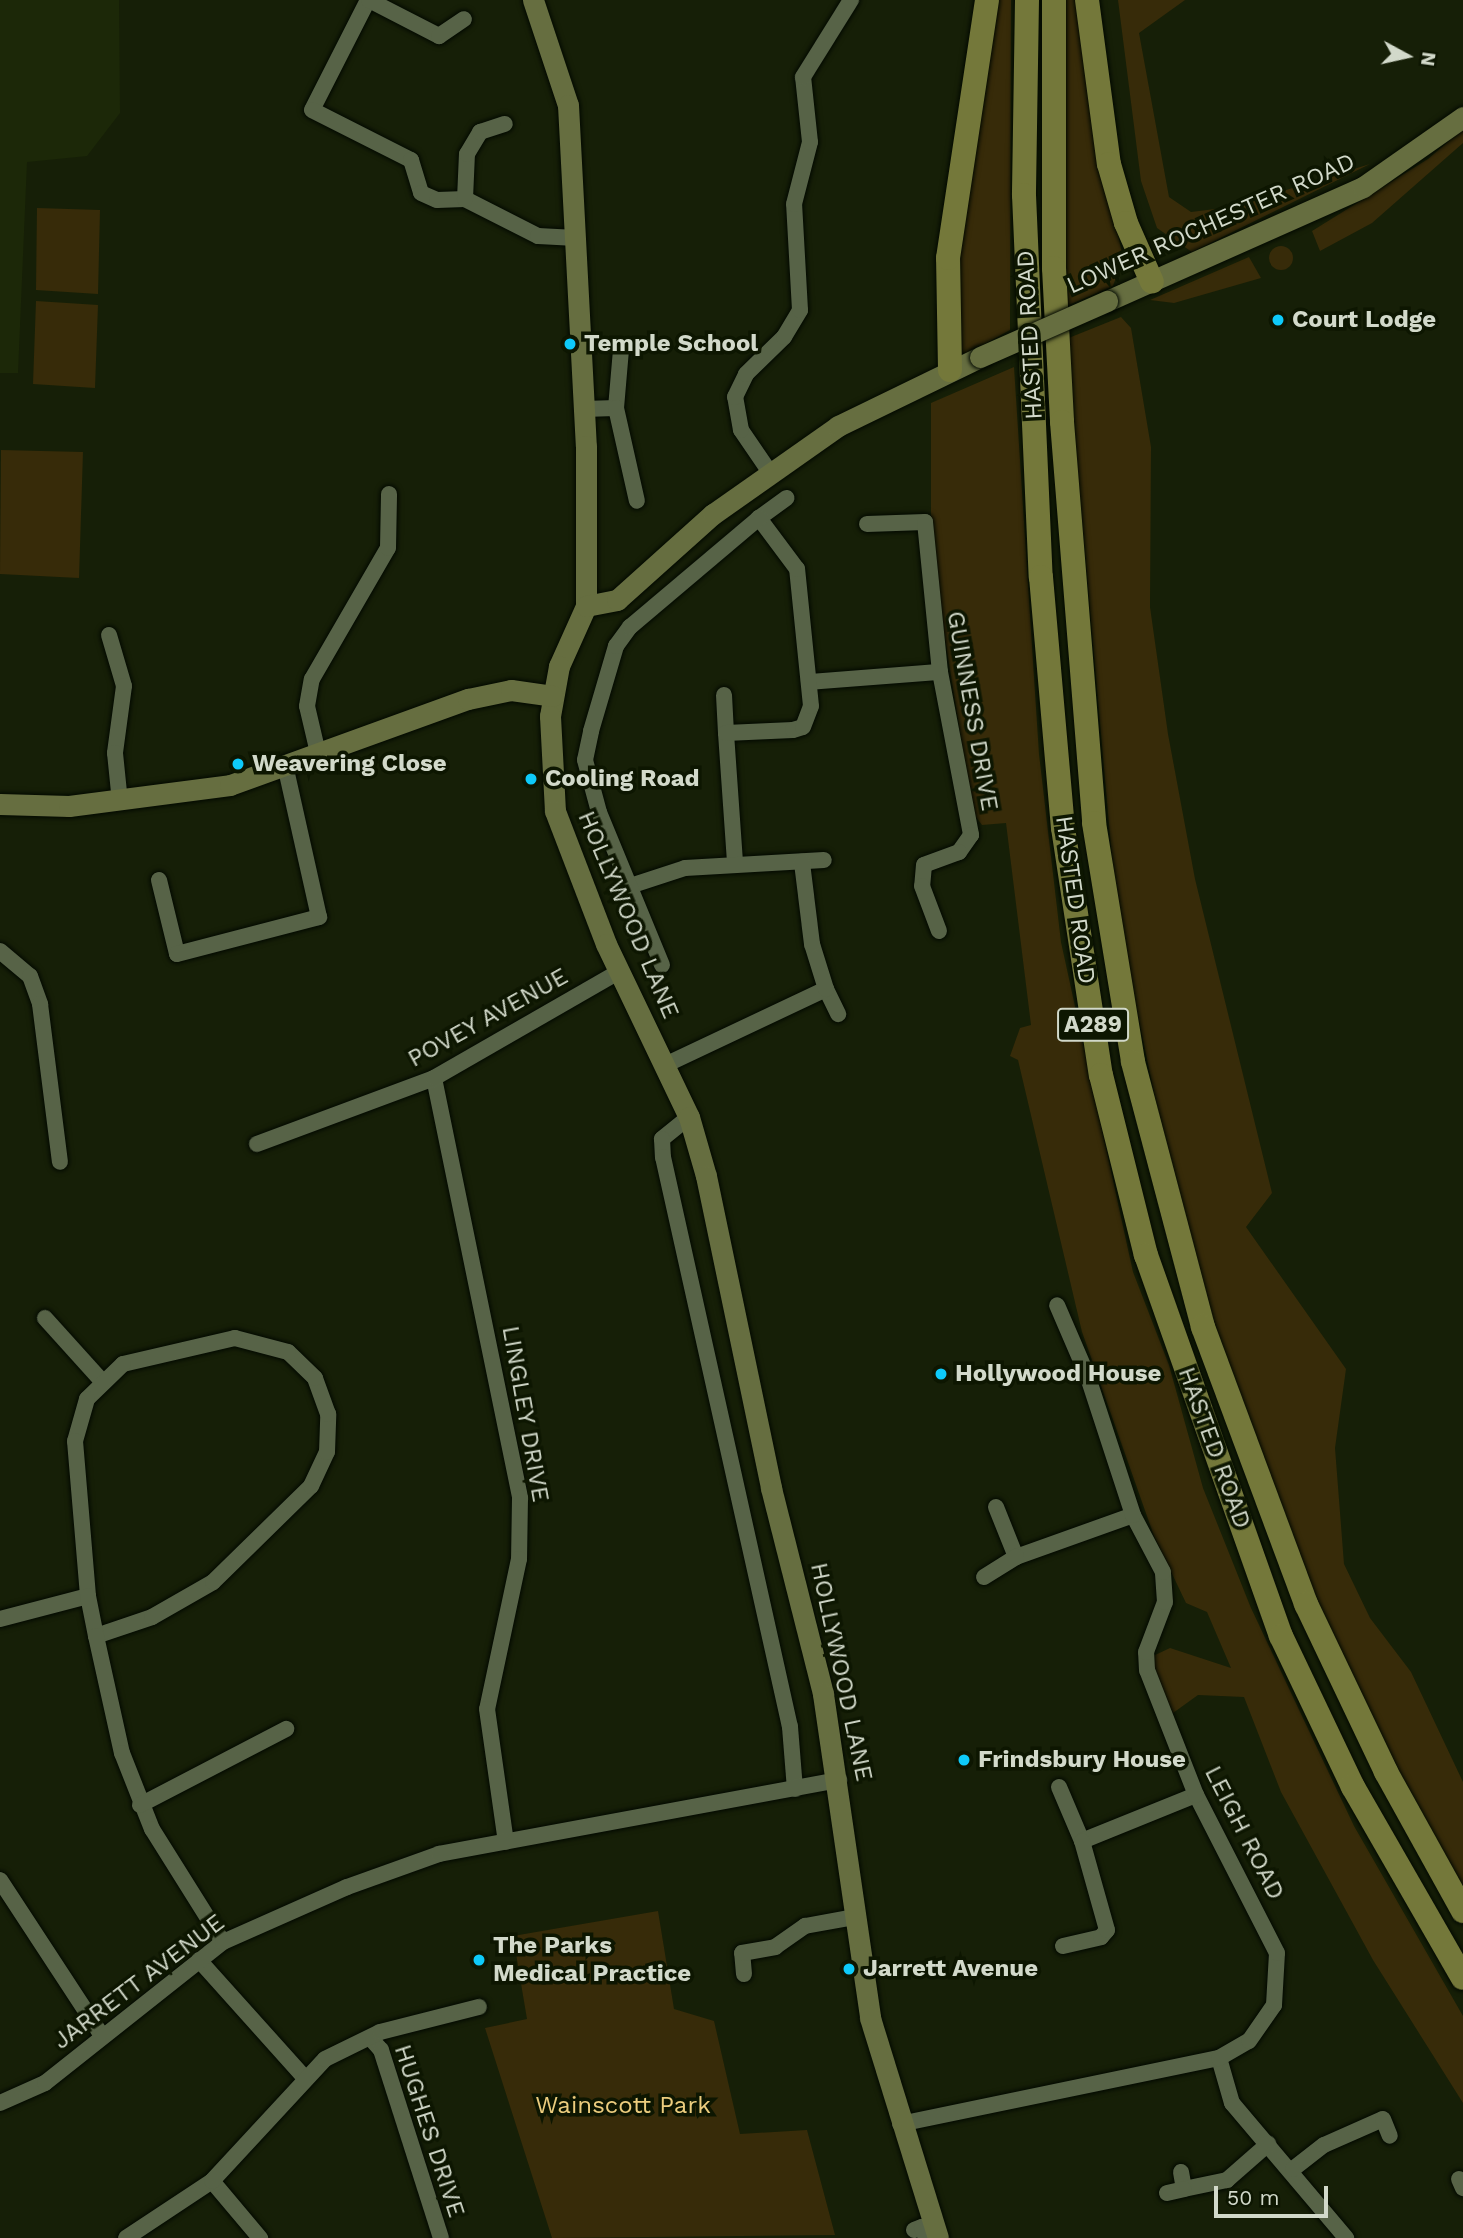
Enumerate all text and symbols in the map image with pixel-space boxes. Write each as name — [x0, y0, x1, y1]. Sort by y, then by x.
north arrow — [1372, 21, 1442, 91]
text: N — [1416, 50, 1441, 68]
street label: LOWER ROCHESTER ROAD — [1063, 147, 1359, 301]
street label: HASTED ROAD — [1011, 250, 1049, 420]
place label: Court Lodge — [1292, 306, 1436, 334]
marker: Court Lodge — [1270, 312, 1286, 328]
place label: Temple School — [584, 330, 758, 358]
marker: Temple School — [562, 336, 578, 352]
street label: GUINNESS DRIVE — [940, 609, 1004, 813]
place label: Weavering Close — [252, 750, 447, 778]
marker: Weavering Close — [230, 756, 246, 772]
place label: Cooling Road — [545, 765, 700, 793]
marker: Cooling Road — [523, 771, 539, 787]
street label: HOLLYWOOD LANE — [571, 807, 685, 1023]
street label: HASTED ROAD — [1049, 814, 1101, 986]
street label: POVEY AVENUE — [402, 962, 574, 1074]
road number: A289 — [1056, 1006, 1130, 1044]
street label: LINGLEY DRIVE — [495, 1323, 555, 1505]
place label: Hollywood House — [955, 1360, 1161, 1388]
street label: HASTED ROAD — [1171, 1363, 1257, 1533]
marker: Hollywood House — [933, 1366, 949, 1382]
street label: HOLLYWOOD LANE — [804, 1560, 878, 1784]
place label: Frindsbury House — [978, 1746, 1186, 1774]
marker: Frindsbury House — [956, 1752, 972, 1768]
street label: LEIGH ROAD — [1198, 1761, 1290, 1905]
street label: JARRETT AVENUE — [47, 1908, 231, 2056]
place label: The Parks Medical Practice — [493, 1932, 692, 1988]
marker: The Parks Medical Practice — [471, 1952, 487, 1968]
place label: Jarrett Avenue — [863, 1955, 1039, 1983]
marker: Jarrett Avenue — [841, 1961, 857, 1977]
street label: HUGHES DRIVE — [388, 2041, 470, 2221]
park label: Wainscott Park — [535, 2092, 711, 2120]
scale bar — [1218, 2172, 1332, 2216]
text: 50 m — [1227, 2185, 1279, 2210]

